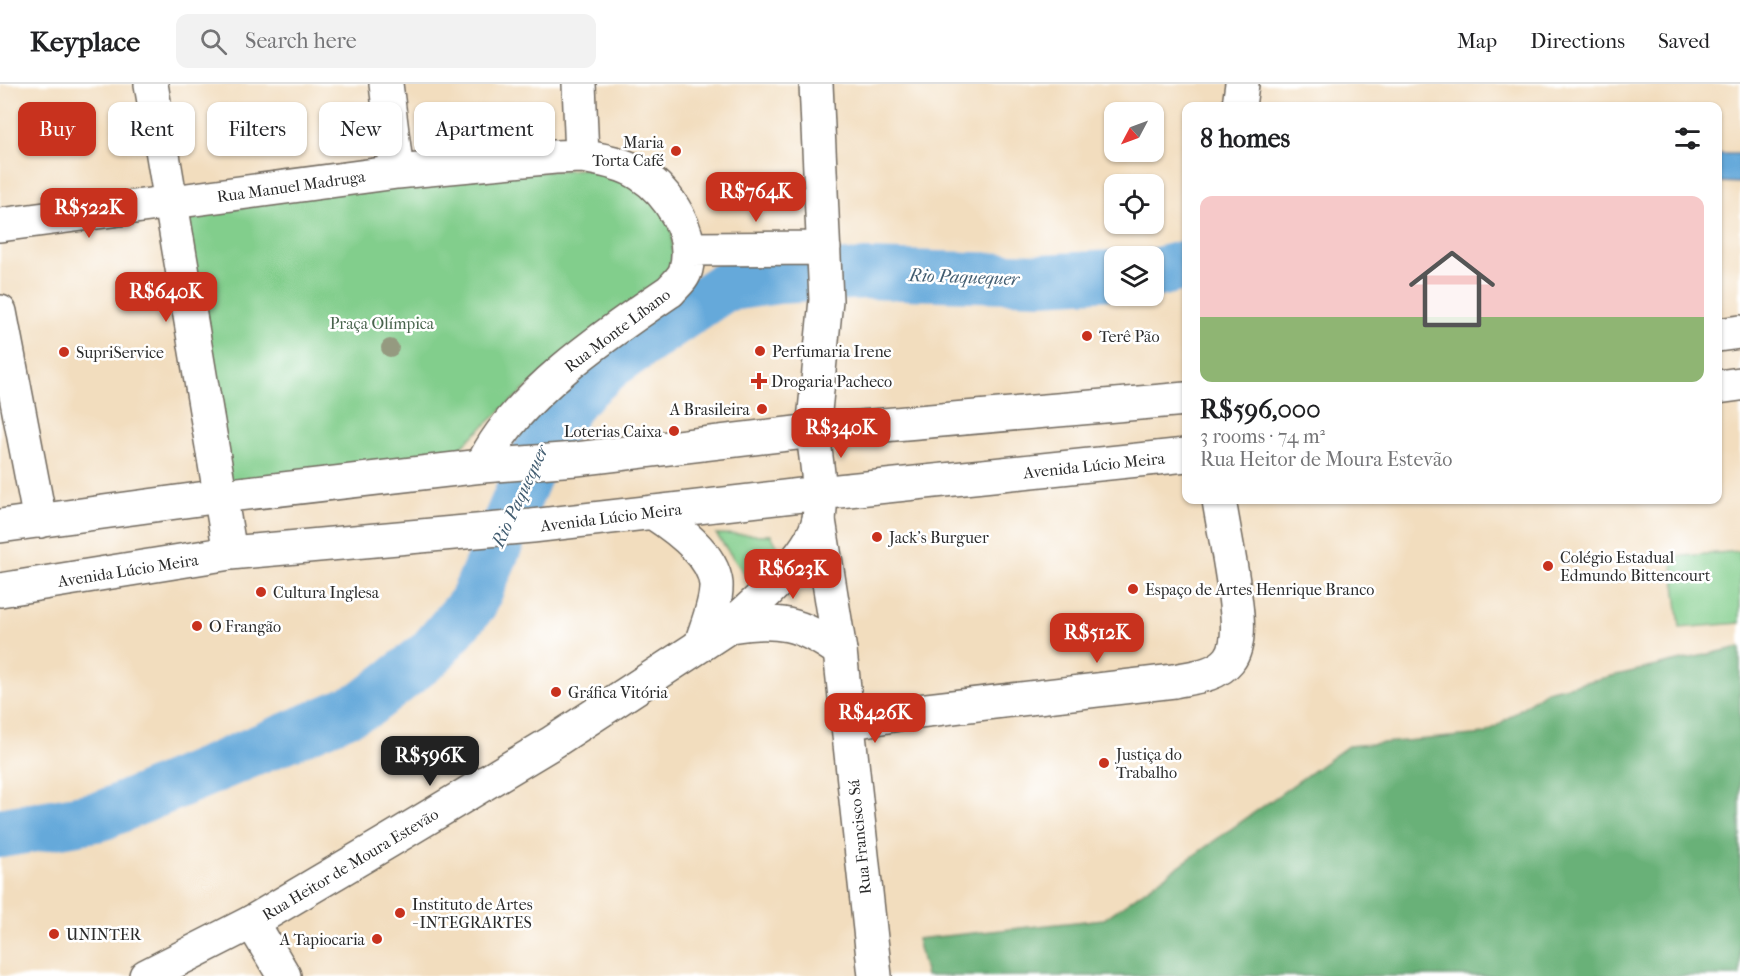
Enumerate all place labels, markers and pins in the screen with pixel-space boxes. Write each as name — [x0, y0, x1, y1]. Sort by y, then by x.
place label: Maria Torta Café — [592, 133, 665, 170]
marker: Maria Torta Café — [669, 144, 683, 158]
pin: R$764K — [707, 172, 805, 223]
pin: R$522K — [40, 188, 138, 239]
pin: R$640K — [117, 272, 215, 323]
place label: Terê Pão — [1099, 327, 1160, 346]
marker: Terê Pão — [1080, 329, 1094, 343]
place label: Perfumaria Irene — [772, 342, 892, 361]
place label: SupriService — [76, 343, 164, 362]
marker: Perfumaria Irene — [753, 344, 767, 358]
marker: SupriService — [57, 345, 71, 359]
place label: Drogaria Pacheco — [771, 372, 892, 391]
marker: Drogaria Pacheco — [752, 374, 766, 388]
place label: A Brasileira — [669, 400, 751, 419]
marker: A Brasileira — [755, 402, 769, 416]
pin: R$340K — [792, 408, 890, 459]
place label: Loterias Caixa — [564, 422, 663, 441]
marker: Loterias Caixa — [667, 424, 681, 438]
place label: Jack's Burguer — [887, 528, 989, 547]
marker: Jack's Burguer — [870, 530, 884, 544]
place label: Colégio Estadual Edmundo Bittencourt — [1560, 548, 1711, 585]
pin: R$623K — [744, 549, 842, 600]
marker: Colégio Estadual Edmundo Bittencourt — [1541, 559, 1555, 573]
place label: Espaço de Artes Henrique Branco — [1145, 580, 1374, 599]
marker: Espaço de Artes Henrique Branco — [1126, 582, 1140, 596]
place label: Cultura Inglesa — [273, 583, 380, 602]
marker: Cultura Inglesa — [254, 585, 268, 599]
pin: R$512K — [1048, 613, 1146, 664]
place label: O Frangão — [209, 617, 281, 636]
marker: O Frangão — [190, 619, 204, 633]
place label: Gráfica Vitória — [568, 683, 669, 702]
marker: Gráfica Vitória — [549, 685, 563, 699]
pin: R$426K — [826, 693, 924, 744]
pin: R$596K — [381, 736, 479, 787]
place label: Justiça do Trabalho — [1114, 745, 1182, 782]
marker: Justiça do Trabalho — [1097, 756, 1111, 770]
place label: Instituto de Artes - INTEGRARTES — [412, 895, 533, 932]
marker: Instituto de Artes - INTEGRARTES — [393, 906, 407, 920]
place label: UNINTER — [66, 925, 143, 944]
marker: UNINTER — [47, 927, 61, 941]
place label: A Tapiocaria — [279, 930, 366, 949]
marker: A Tapiocaria — [370, 932, 384, 946]

